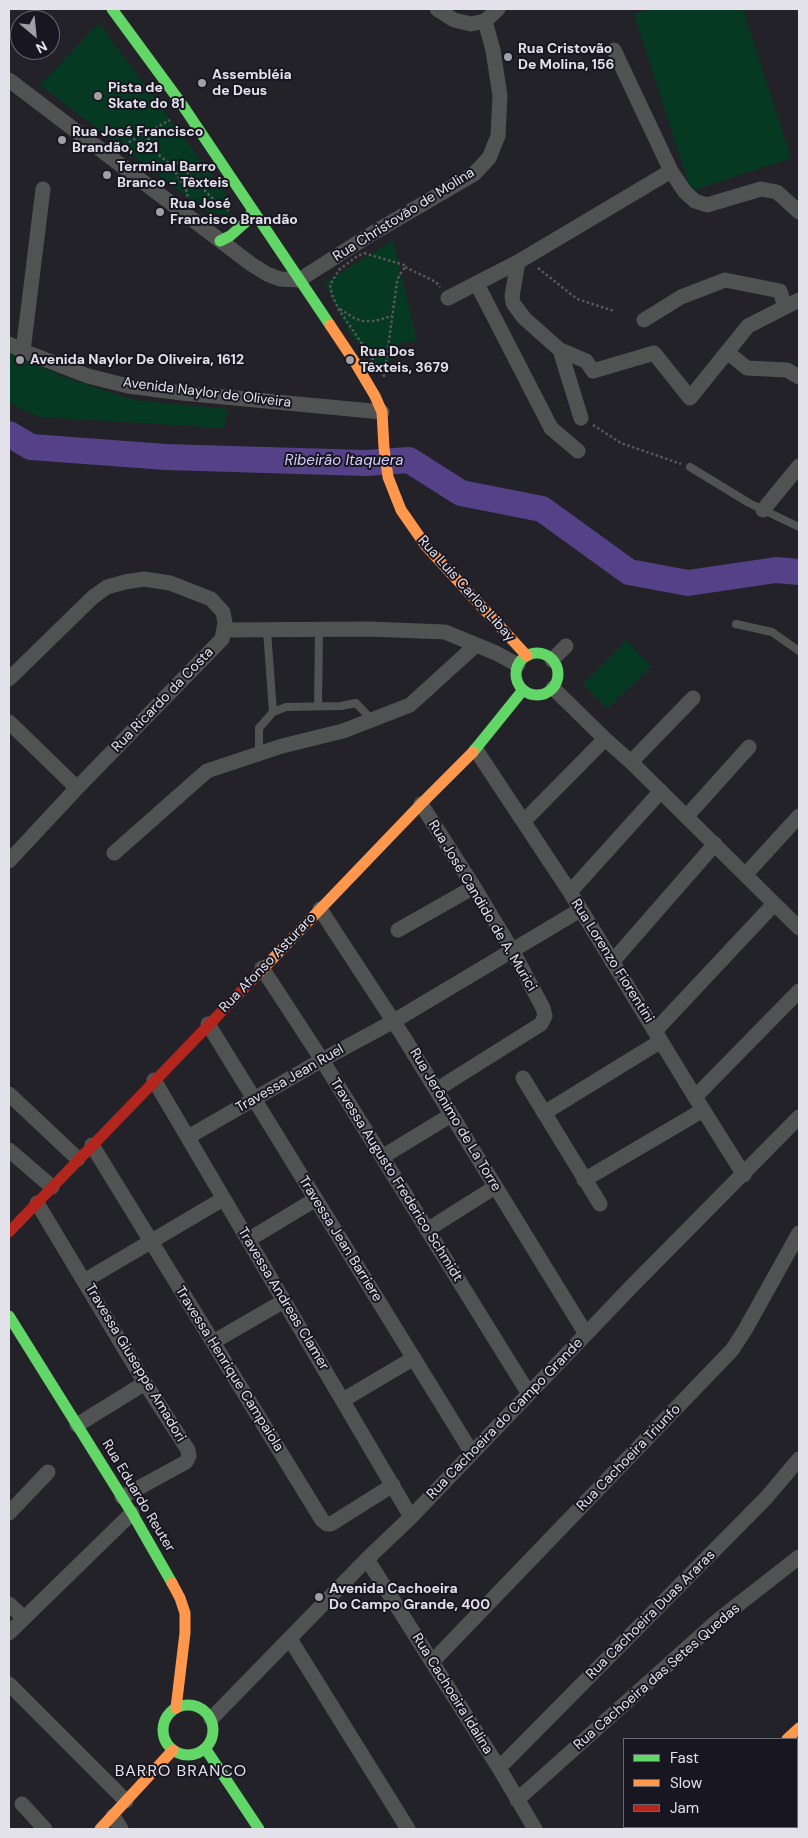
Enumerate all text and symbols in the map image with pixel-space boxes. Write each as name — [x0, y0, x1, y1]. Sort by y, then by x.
north arrow — [10, 10, 60, 60]
text: N — [33, 37, 50, 58]
place label: Rua Cristovão De Molina, 156 — [518, 41, 614, 74]
marker: Rua Cristovão De Molina, 156 — [502, 51, 514, 63]
place label: Assembléia de Deus — [212, 67, 292, 100]
marker: Assembléia de Deus — [196, 77, 208, 89]
place label: Pista de Skate do 81 — [108, 80, 185, 112]
marker: Pista de Skate do 81 — [92, 90, 104, 102]
place label: Rua José Francisco Brandão, 821 — [72, 124, 203, 156]
marker: Rua José Francisco Brandão, 821 — [56, 134, 68, 146]
place label: Terminal Barro Branco - Têxteis — [117, 159, 229, 192]
street label: Rua Christovão de Molina — [330, 165, 478, 265]
marker: Terminal Barro Branco - Têxteis — [101, 169, 113, 181]
place label: Rua José Francisco Brandão — [170, 196, 298, 228]
marker: Rua José Francisco Brandão — [154, 206, 166, 218]
place label: Rua Dos Têxteis, 3679 — [360, 344, 449, 377]
place label: Avenida Naylor De Oliveira, 1612 — [30, 352, 244, 368]
marker: Avenida Naylor De Oliveira, 1612 — [14, 354, 26, 366]
marker: Rua Dos Têxteis, 3679 — [344, 354, 356, 366]
street label: Avenida Naylor de Oliveira — [122, 374, 292, 412]
water label: Ribeirão Itaquera — [285, 452, 403, 470]
street label: Rua Luis Carlos Libay — [414, 533, 518, 645]
street label: Rua Ricardo da Costa — [109, 644, 217, 756]
street label: Rua José Candido de A. Murici — [424, 818, 540, 994]
street label: Rua Lorenzo Fiorentini — [567, 896, 657, 1026]
street label: Rua Afonso Asturaro — [216, 910, 320, 1016]
street label: Travessa Jean Ruel — [233, 1041, 347, 1117]
street label: Rua Jerônimo de La Torre — [406, 1045, 504, 1195]
street label: Travessa Augusto Frederico Schmidt — [326, 1075, 466, 1285]
street label: Travessa Jean Barriere — [294, 1173, 386, 1305]
street label: Travessa Andreas Clamer — [234, 1225, 332, 1373]
street label: Travessa Giuseppe Amadori — [81, 1281, 189, 1445]
street label: Travessa Henrique Campaiola — [171, 1283, 287, 1455]
street label: Rua Cachoeira do Campo Grande — [423, 1335, 587, 1503]
street label: Rua Cachoeira Triunfo — [574, 1401, 684, 1515]
street label: Rua Eduardo Reuter — [98, 1437, 178, 1555]
street label: Rua Cachoeira Duas Araras — [583, 1547, 719, 1683]
place label: Avenida Cachoeira Do Campo Grande, 400 — [329, 1581, 490, 1614]
marker: Avenida Cachoeira Do Campo Grande, 400 — [313, 1591, 325, 1603]
street label: Rua Cachoeira das Setes Quedas — [570, 1600, 744, 1754]
street label: Rua Cachoeira Idalina — [408, 1630, 496, 1758]
legend — [623, 1738, 798, 1828]
text: Fast — [670, 1748, 699, 1768]
district label: BARRO BRANCO — [113, 1762, 249, 1782]
text: Slow — [670, 1773, 702, 1793]
text: Jam — [670, 1798, 699, 1818]

